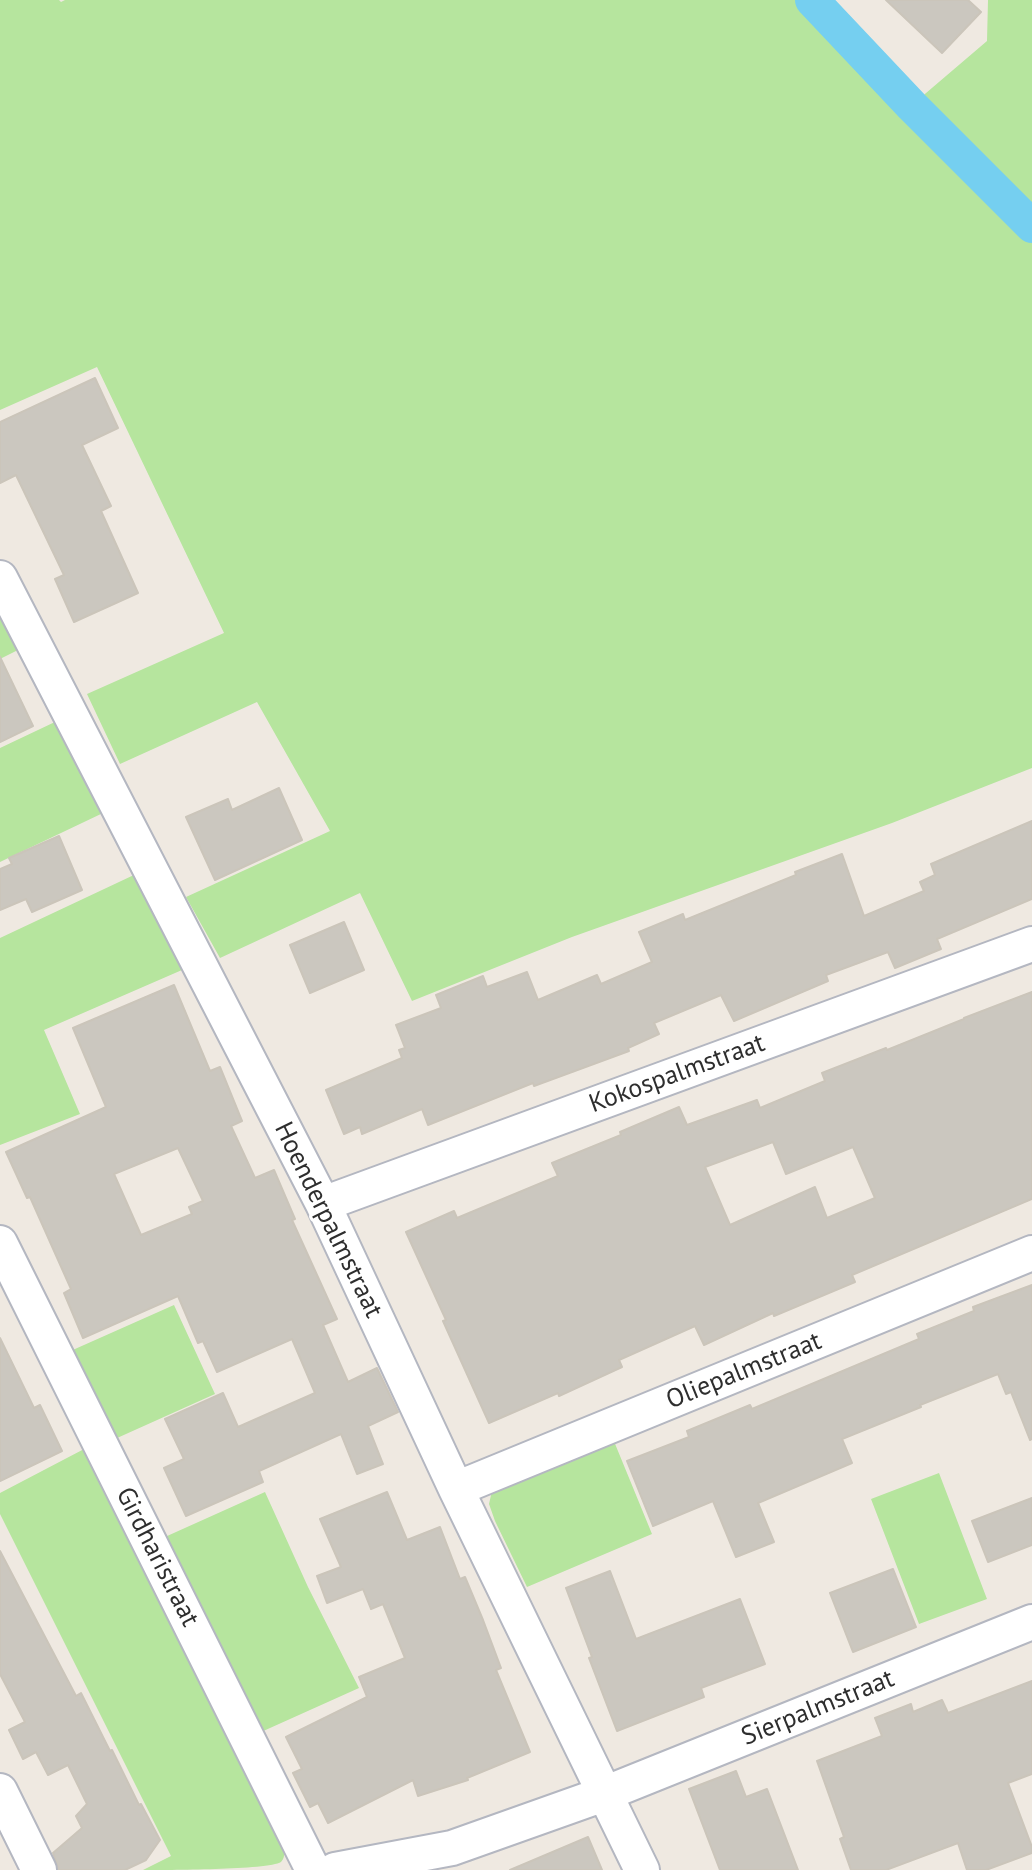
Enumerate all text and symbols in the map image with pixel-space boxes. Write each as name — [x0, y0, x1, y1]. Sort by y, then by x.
street label: Kokospalmstraat — [585, 1028, 769, 1120]
street label: Hoenderpalmstraat — [267, 1117, 389, 1323]
street label: Oliepalmstraat — [662, 1326, 826, 1416]
street label: Girdharistraat — [109, 1482, 205, 1632]
street label: Sierpalmstraat — [737, 1663, 899, 1753]

